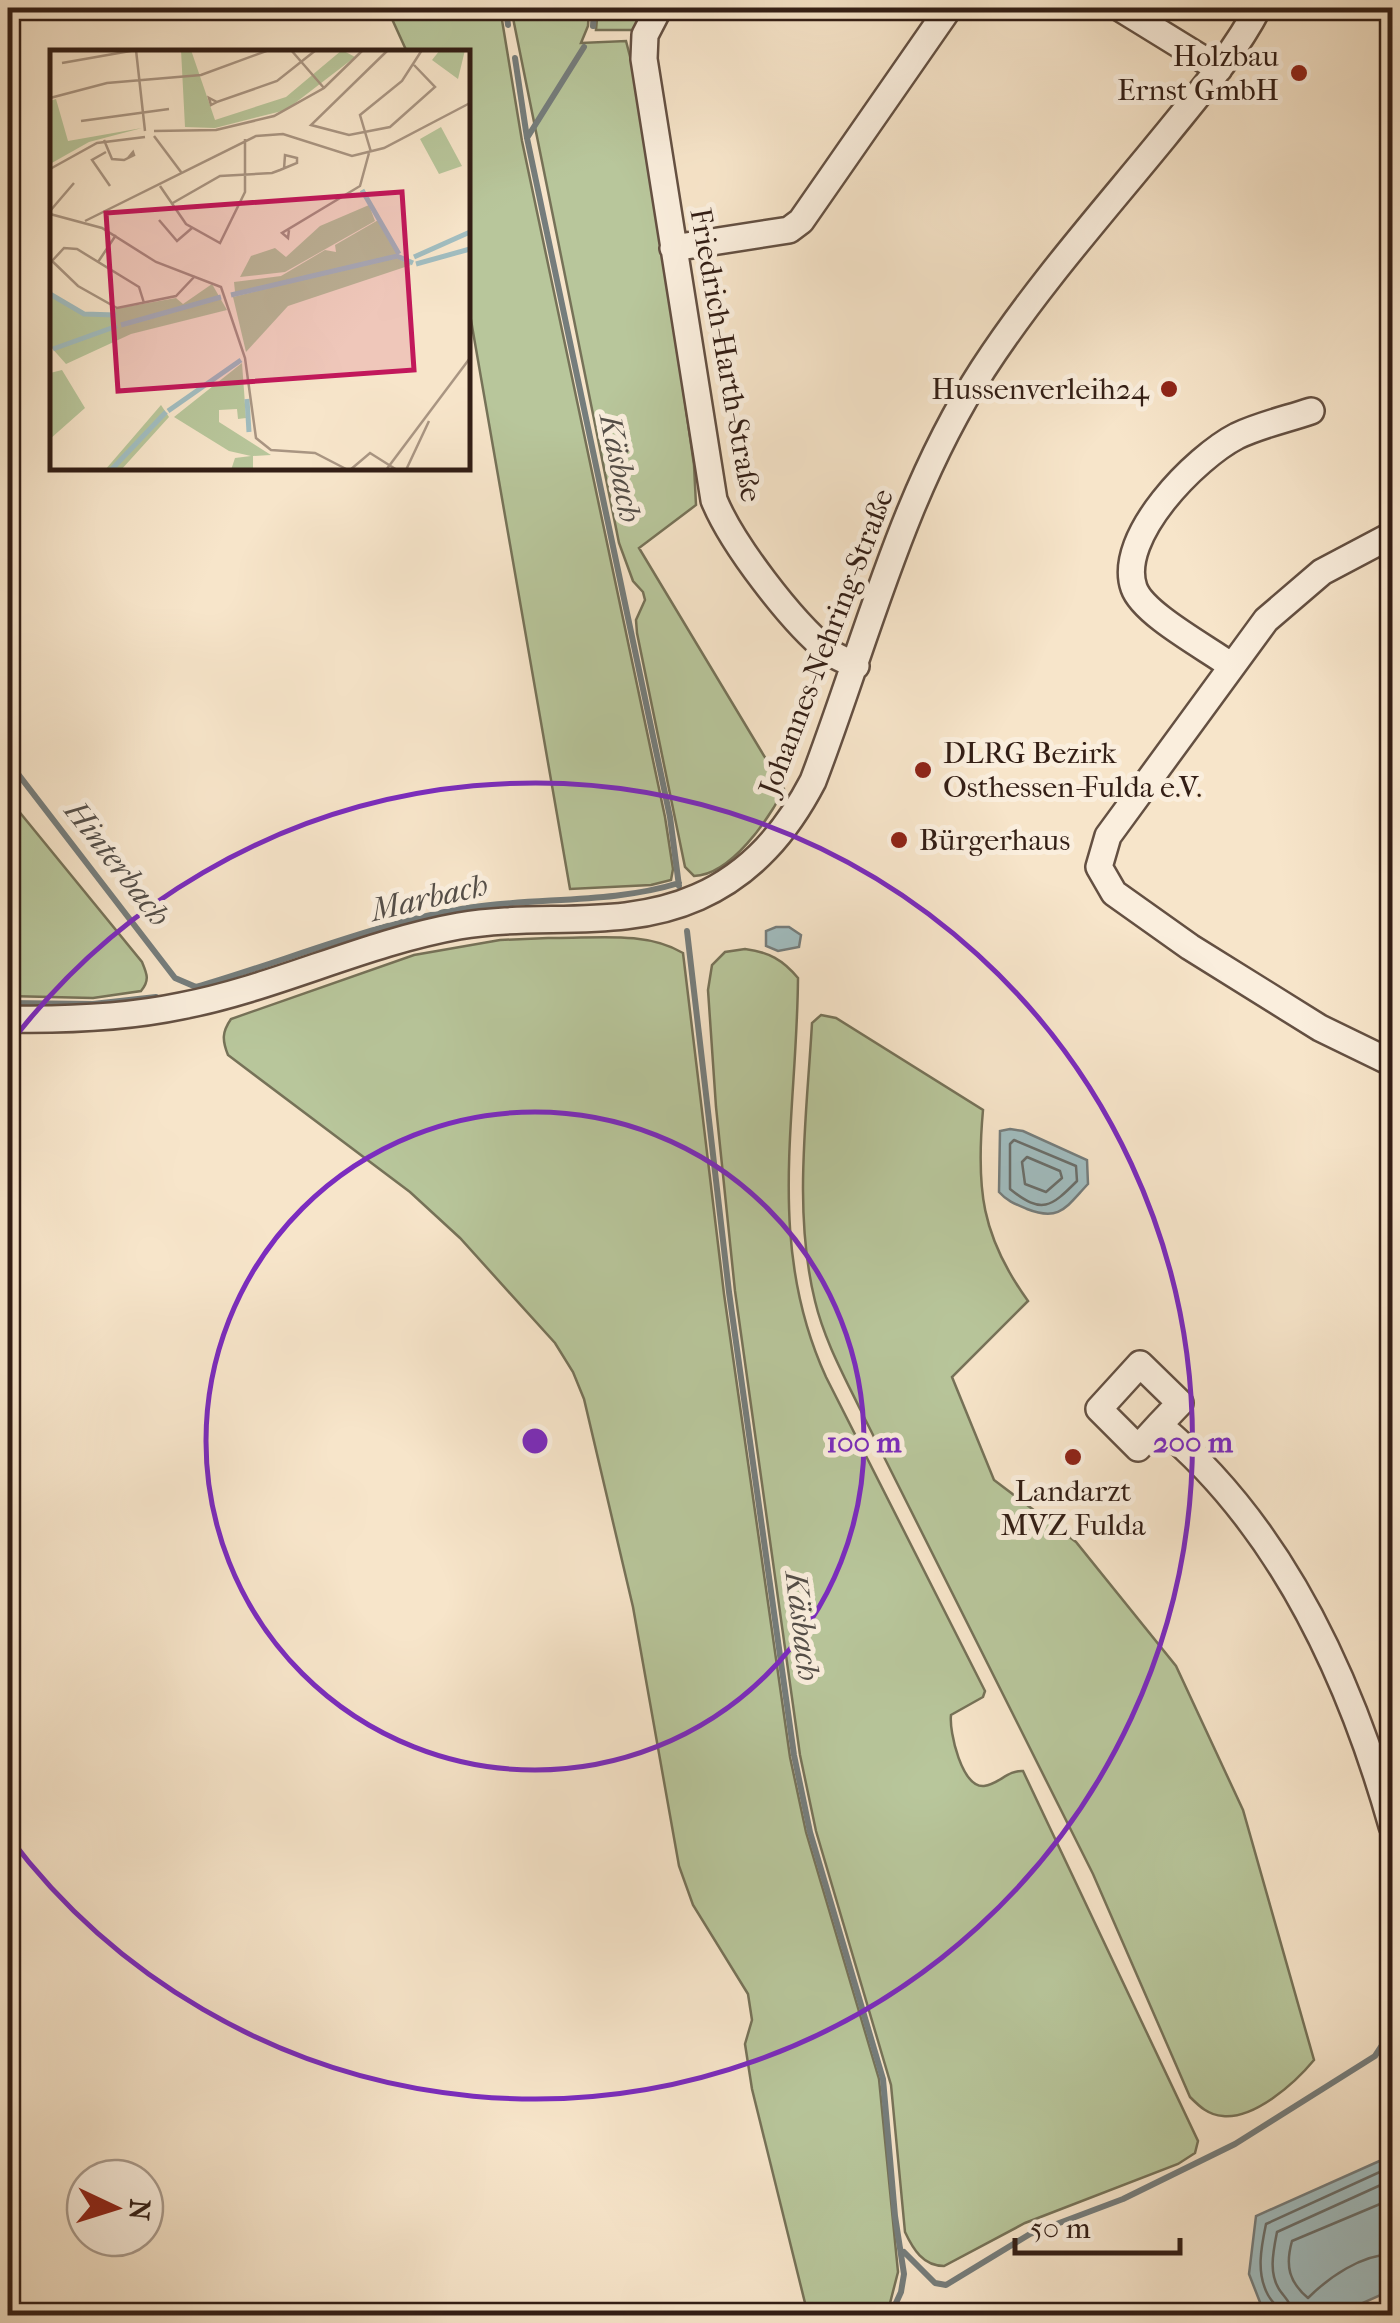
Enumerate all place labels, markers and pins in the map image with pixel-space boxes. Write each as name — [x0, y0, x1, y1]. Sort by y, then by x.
place label: Holzbau Ernst GmbH — [1117, 39, 1279, 108]
marker: Holzbau Ernst GmbH — [1288, 62, 1310, 84]
place label: Hussenverleih24 — [931, 372, 1150, 407]
marker: Hussenverleih24 — [1158, 378, 1180, 400]
place label: DLRG Bezirk Osthessen-Fulda e.V. — [943, 736, 1202, 805]
marker: DLRG Bezirk Osthessen-Fulda e.V. — [912, 759, 934, 781]
place label: Bürgerhaus — [919, 823, 1070, 858]
marker: Bürgerhaus — [888, 829, 910, 851]
centre of rings — [517, 1423, 553, 1459]
marker: Landarzt MVZ Fulda — [1062, 1446, 1084, 1468]
place label: Landarzt MVZ Fulda — [1000, 1474, 1147, 1543]

